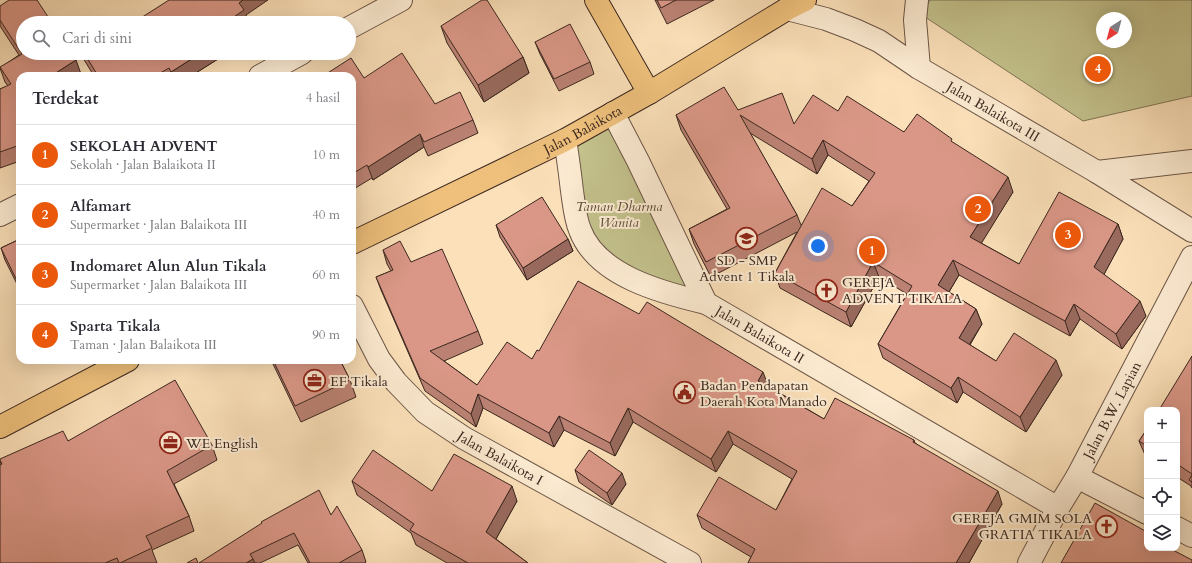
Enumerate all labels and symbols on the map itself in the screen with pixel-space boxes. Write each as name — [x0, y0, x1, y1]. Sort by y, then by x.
north arrow — [1096, 12, 1132, 48]
pin: 4 — [1085, 54, 1111, 84]
street label: Jalan Balaikota III — [941, 76, 1043, 147]
street label: Jalan Balaikota — [539, 101, 626, 160]
pin: 2 — [965, 194, 991, 224]
park label: Taman Dharma Wanita — [575, 197, 663, 232]
pin: 3 — [1055, 220, 1081, 250]
school or university icon: SD - SMP Advent 1 Tikala — [734, 225, 760, 251]
your location — [808, 236, 828, 256]
pin: 1 — [859, 236, 885, 266]
place label: SD - SMP Advent 1 Tikala — [699, 251, 795, 286]
place label: GEREJA ADVENT TIKALA — [842, 273, 962, 308]
church icon: GEREJA ADVENT TIKALA — [813, 277, 839, 303]
street label: Jalan Balaikota II — [710, 300, 808, 368]
street label: Jalan B.W. Lapian — [1078, 358, 1146, 464]
office icon: EF Tikala — [302, 368, 328, 394]
place label: EF Tikala — [330, 372, 388, 391]
place label: Badan Pendapatan Daerah Kota Manado — [700, 376, 827, 411]
public building icon: Badan Pendapatan Daerah Kota Manado — [671, 380, 697, 406]
street label: Jalan Balaikota I — [451, 426, 546, 490]
office icon: WE English — [158, 430, 184, 456]
place label: WE English — [185, 434, 258, 453]
place label: GEREJA GMIM SOLA GRATIA TIKALA — [952, 509, 1092, 544]
church icon: GEREJA GMIM SOLA GRATIA TIKALA — [1094, 513, 1120, 539]

